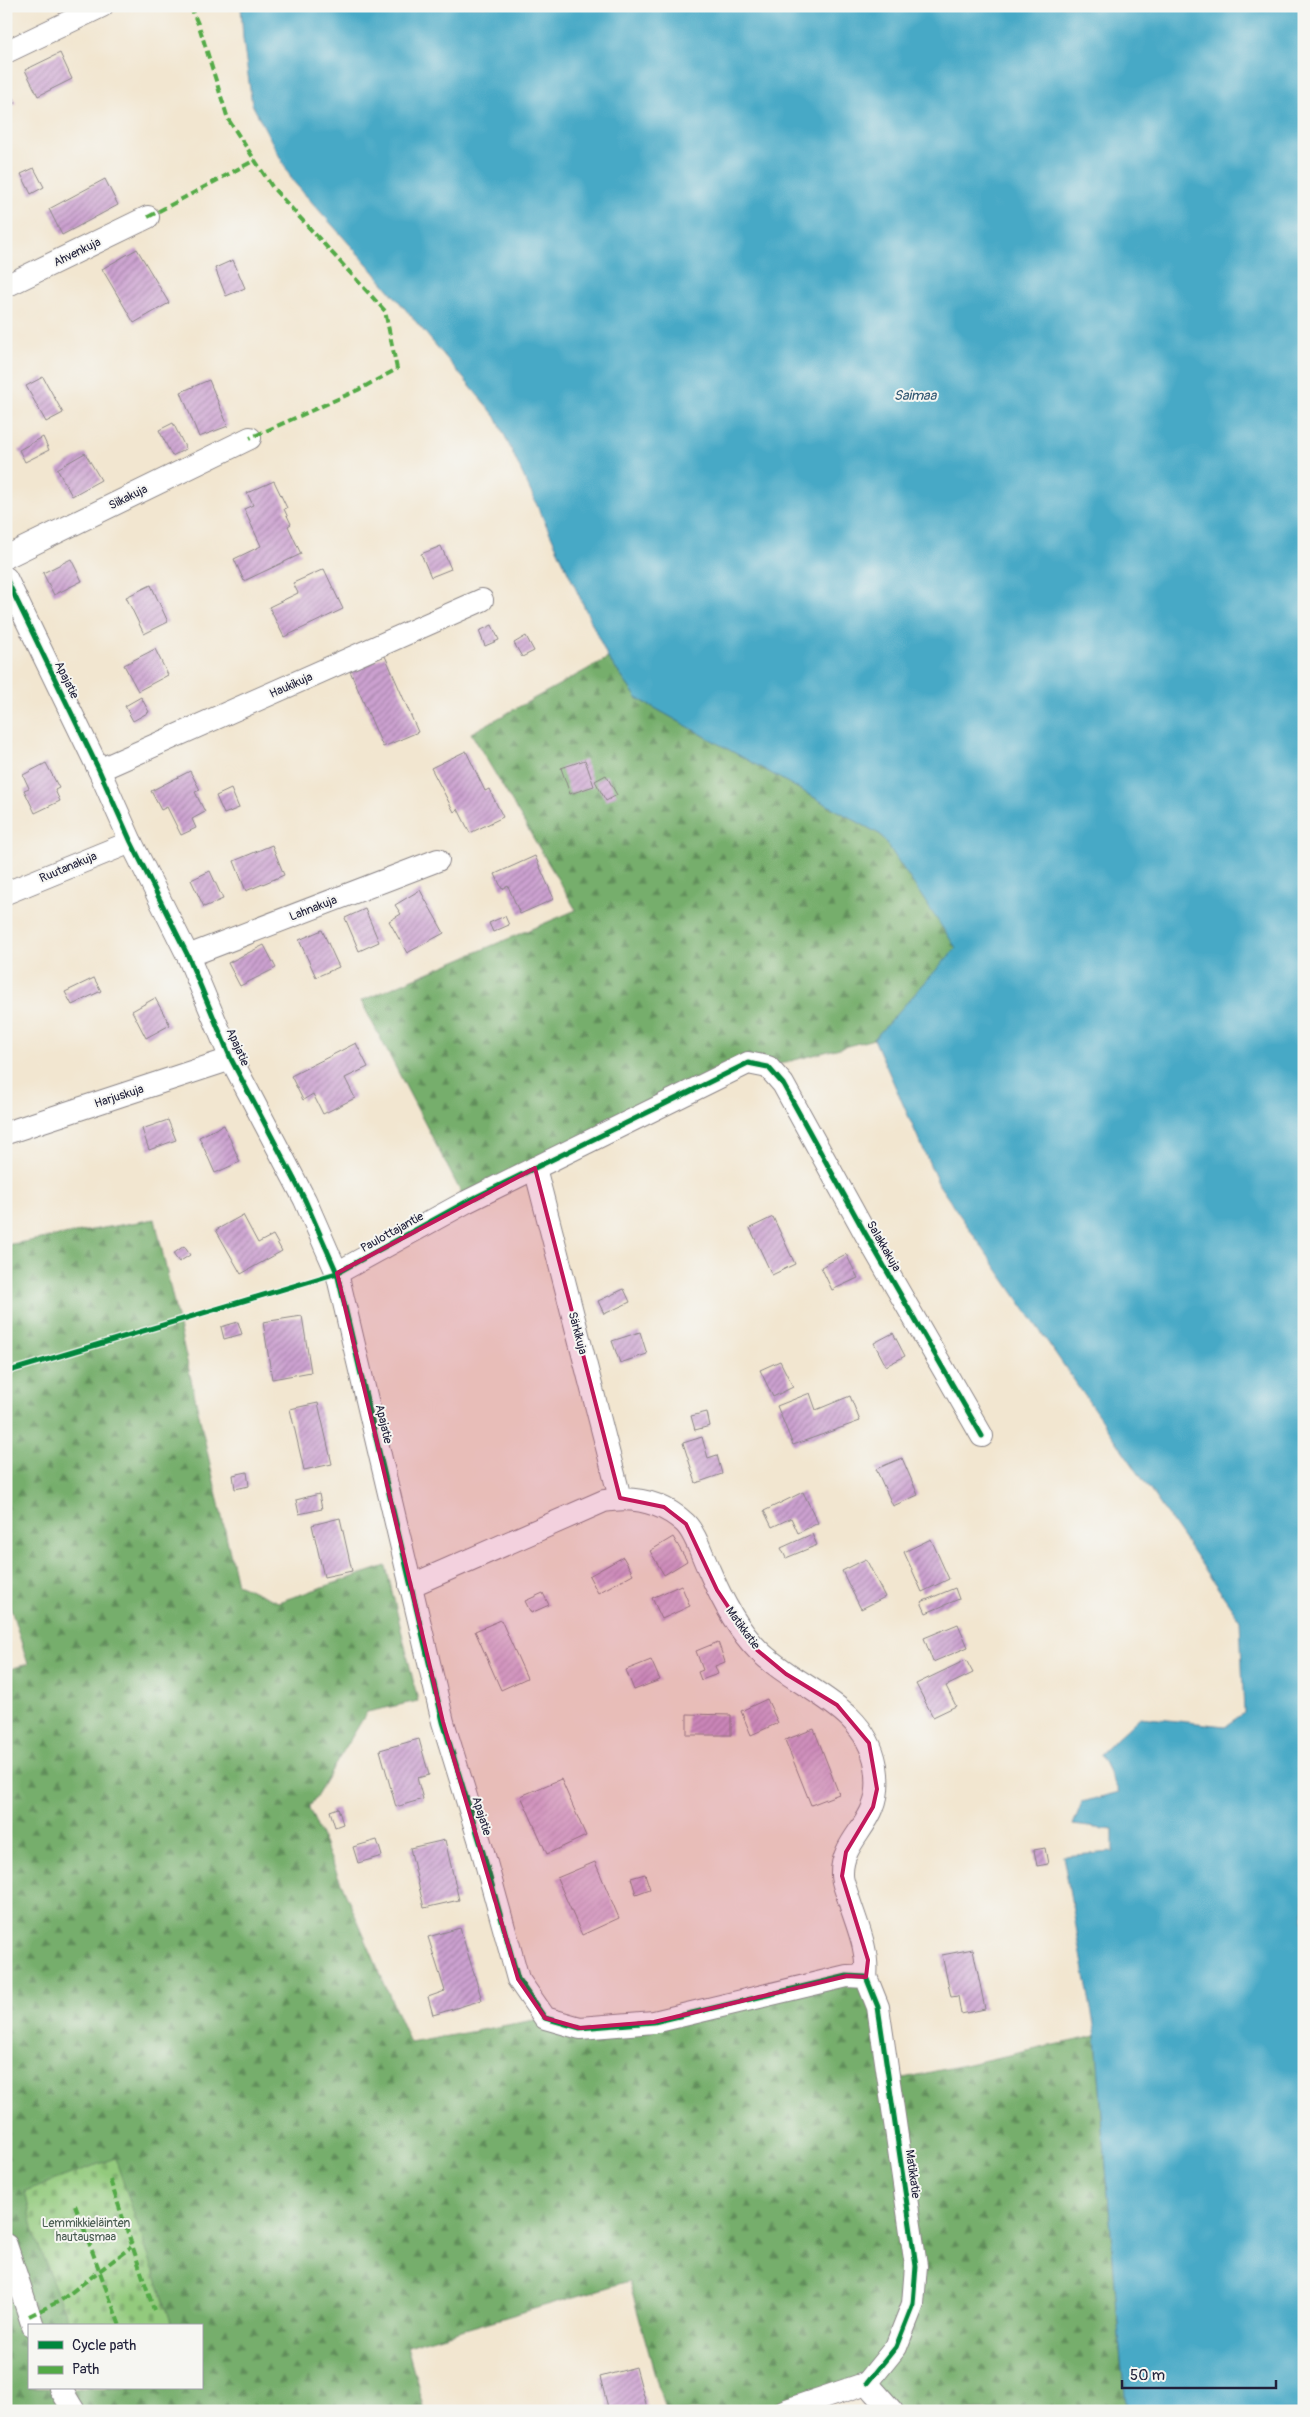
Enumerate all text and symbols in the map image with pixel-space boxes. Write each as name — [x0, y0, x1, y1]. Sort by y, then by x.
street label: Ahvenkuja — [51, 234, 104, 270]
water label: Saimaa — [894, 387, 938, 404]
street label: Siikakuja — [106, 481, 150, 513]
street label: Apajatie — [51, 659, 82, 702]
street label: Haukikuja — [267, 669, 315, 702]
street label: Ruutanakuja — [37, 849, 100, 886]
street label: Lahnakuja — [287, 892, 339, 924]
street label: Apajatie — [223, 1026, 253, 1069]
street label: Harjuskuja — [93, 1081, 146, 1111]
street label: Paulottajantie — [358, 1209, 426, 1256]
street label: Salakkakuja — [863, 1218, 904, 1275]
street label: Särkikuja — [565, 1310, 591, 1356]
street label: Apajatie — [372, 1403, 395, 1445]
street label: Matikkatie — [722, 1604, 763, 1653]
street label: Apajatie — [469, 1795, 495, 1837]
street label: Matikkatie — [902, 2149, 923, 2199]
park label: Lemmikkieläinten hautausmaa — [42, 2216, 131, 2245]
legend — [28, 2324, 202, 2390]
text: Cycle path — [72, 2336, 136, 2355]
scale bar — [1122, 2357, 1276, 2389]
text: Path — [72, 2360, 99, 2379]
text: 50 m — [1130, 2366, 1165, 2385]

